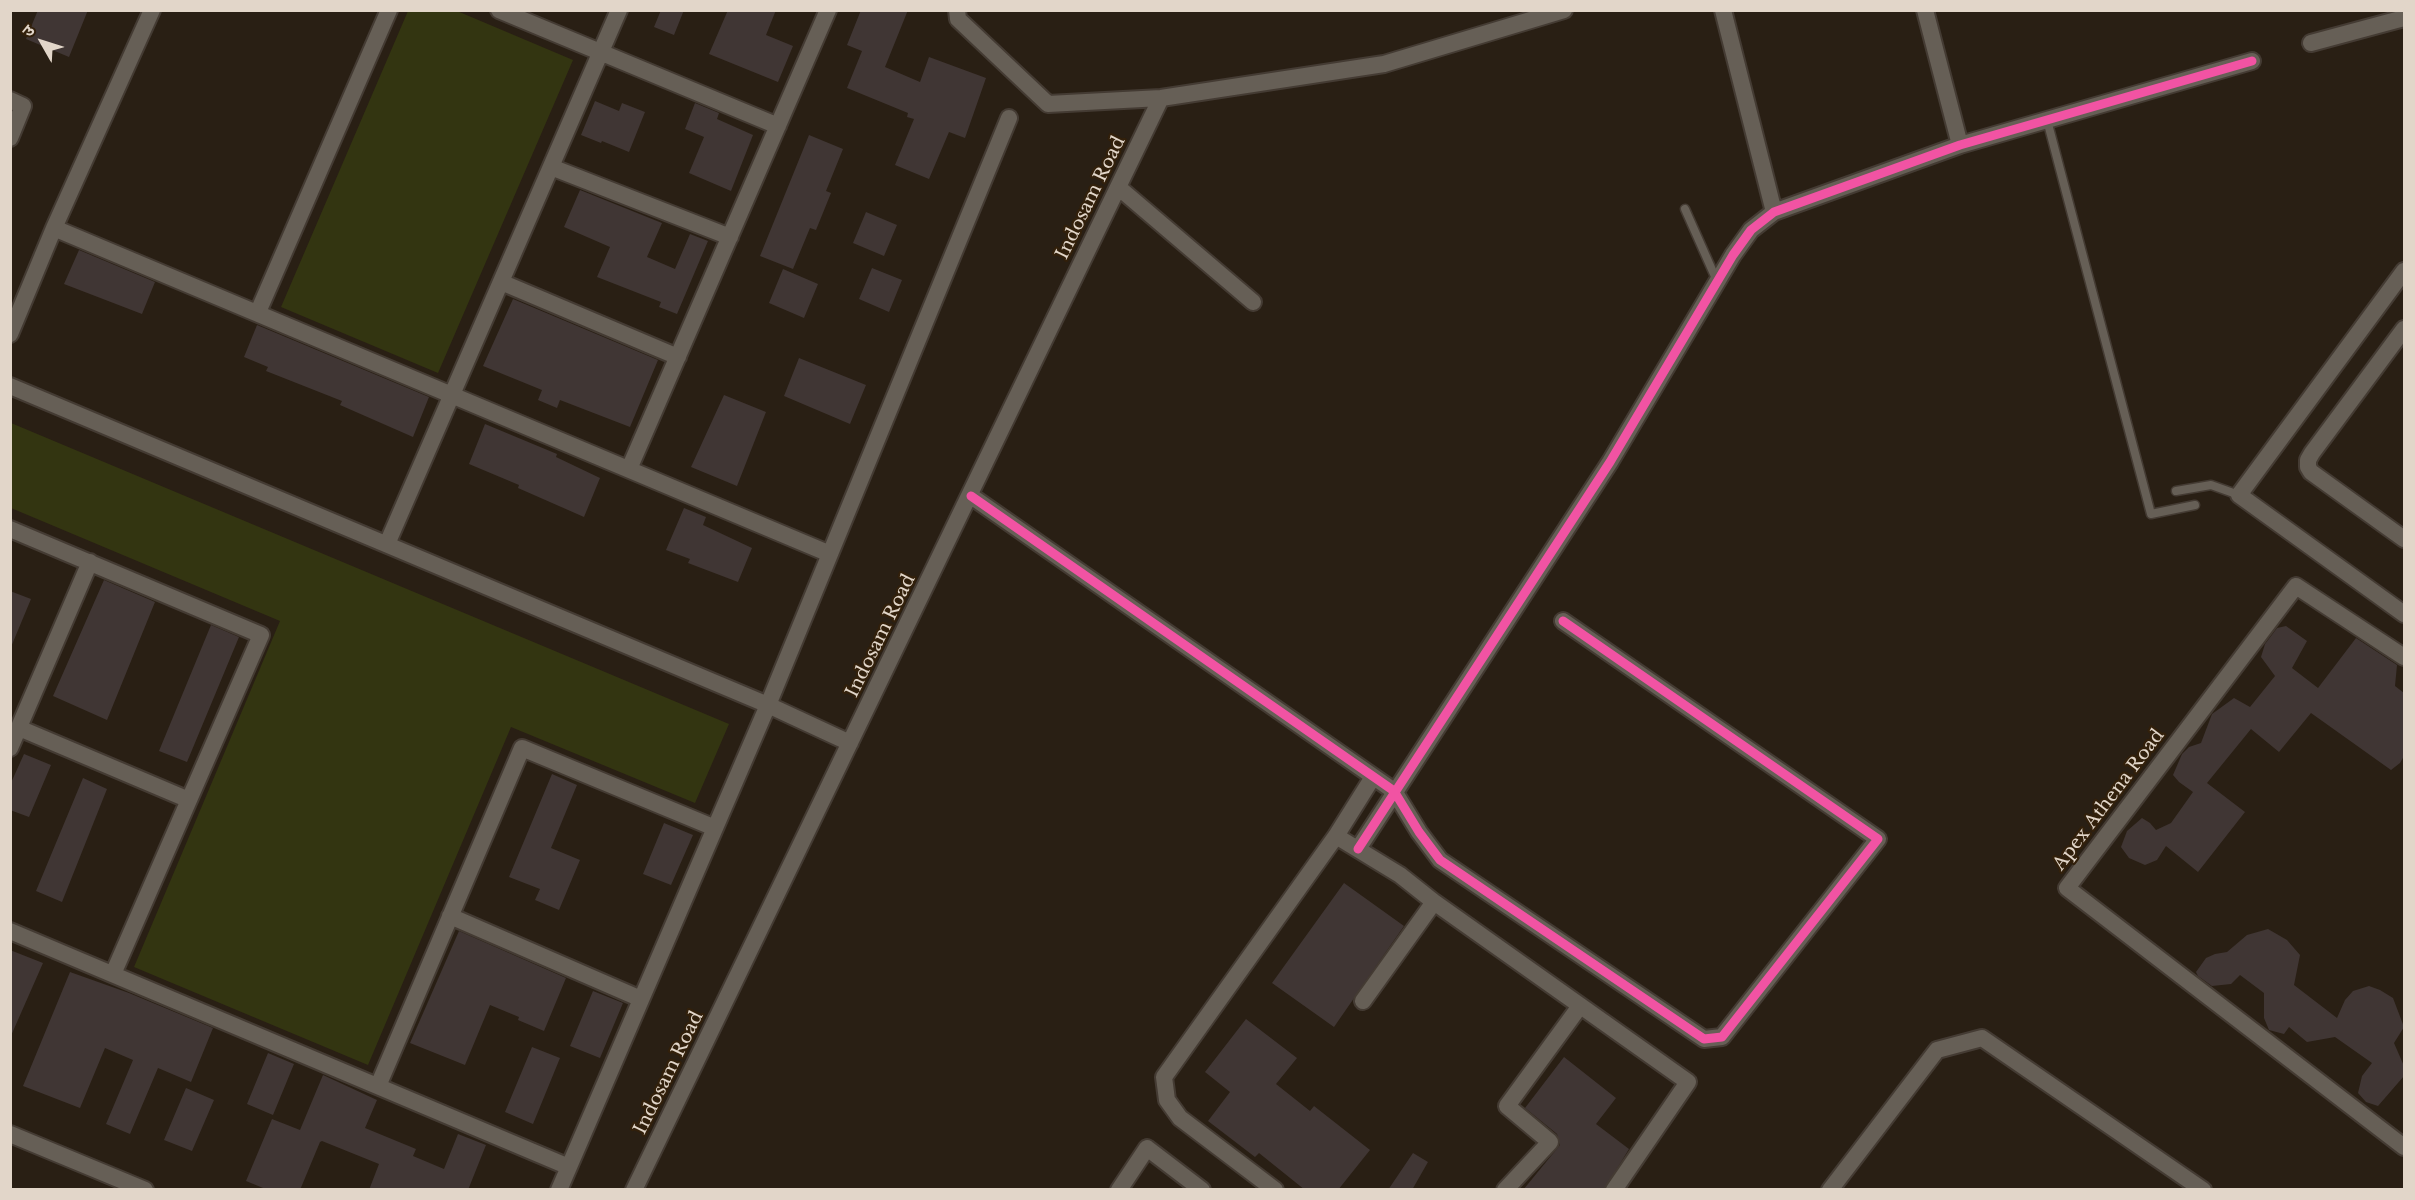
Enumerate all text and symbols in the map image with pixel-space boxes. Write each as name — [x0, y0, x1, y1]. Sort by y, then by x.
north arrow — [12, 12, 72, 72]
text: उ — [17, 21, 39, 41]
street label: Indosam Road — [1052, 133, 1130, 263]
street label: Indosam Road — [842, 571, 920, 701]
street label: Apex Athena Road — [2049, 725, 2169, 875]
street label: Indosam Road — [630, 1008, 708, 1138]

